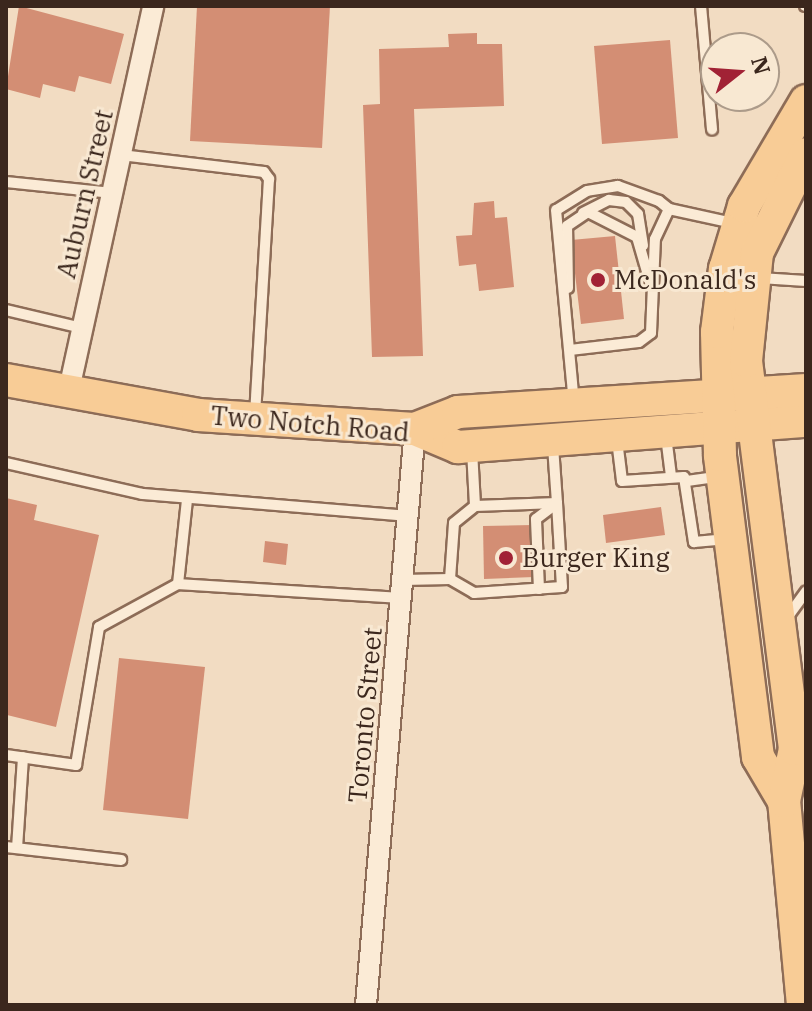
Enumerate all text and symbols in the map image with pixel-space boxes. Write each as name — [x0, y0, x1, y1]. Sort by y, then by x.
north arrow — [700, 32, 780, 112]
text: N — [745, 53, 778, 78]
street label: Auburn Street — [50, 107, 120, 281]
place label: McDonald's — [614, 264, 756, 296]
marker: McDonald's — [589, 271, 607, 289]
street label: Two Notch Road — [209, 400, 411, 448]
place label: Burger King — [522, 542, 670, 574]
marker: Burger King — [497, 549, 515, 567]
street label: Toronto Street — [342, 626, 388, 804]

